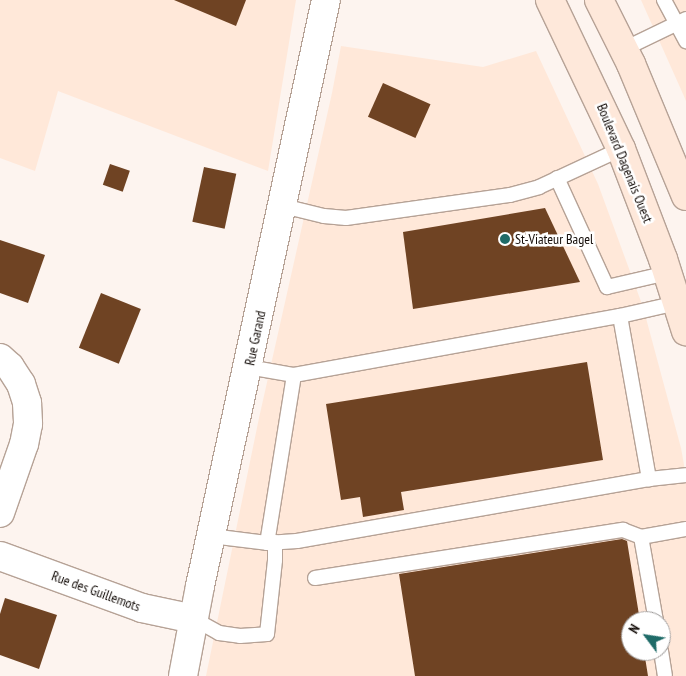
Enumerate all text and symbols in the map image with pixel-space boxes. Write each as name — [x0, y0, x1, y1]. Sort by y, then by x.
street label: Boulevard Dagenais Ouest — [593, 101, 657, 225]
place label: St-Viateur Bagel — [515, 231, 593, 247]
marker: St-Viateur Bagel — [499, 233, 511, 245]
street label: Rue Garand — [241, 309, 269, 367]
street label: Rue des Guillemots — [49, 567, 143, 615]
north arrow — [621, 611, 671, 661]
text: N — [624, 621, 644, 637]

